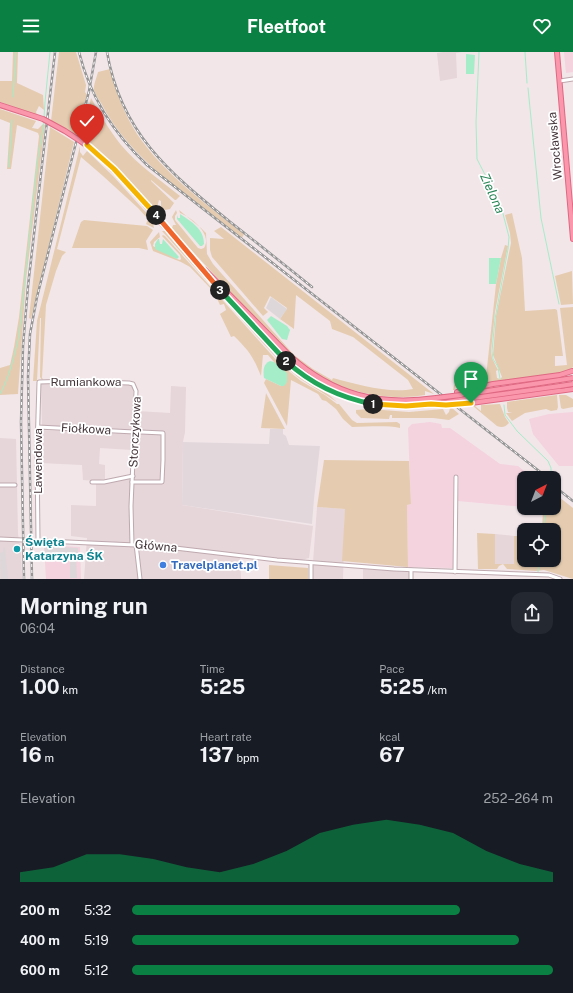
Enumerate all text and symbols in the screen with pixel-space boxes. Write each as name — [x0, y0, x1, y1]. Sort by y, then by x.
icon: menu — [20, 15, 42, 37]
icon: heart — [531, 15, 553, 37]
text: Fleetfoot — [247, 16, 326, 37]
pin — [70, 104, 104, 145]
icon: check — [76, 110, 98, 132]
street label: Wrocławska — [545, 111, 565, 181]
water label: Zielona — [477, 171, 508, 216]
pin: 4 — [146, 205, 166, 225]
text: 4 — [152, 209, 160, 221]
pin: 3 — [210, 280, 230, 300]
text: 3 — [216, 284, 224, 296]
pin: 2 — [276, 351, 296, 371]
text: 2 — [283, 355, 290, 367]
pin — [454, 362, 488, 403]
icon: arrive — [460, 368, 482, 390]
street label: Rumiankowa — [51, 375, 122, 389]
pin: 1 — [363, 394, 383, 414]
street label: Storczykowa — [126, 396, 144, 468]
text: 1 — [371, 398, 375, 410]
street label: Fiołkowa — [61, 421, 111, 437]
street label: Lawendowa — [31, 428, 45, 494]
north arrow — [517, 471, 561, 515]
map controls — [517, 471, 561, 567]
button: locate — [517, 523, 561, 567]
place label: Święta Katarzyna ŚK — [25, 535, 103, 563]
street label: Główna — [134, 537, 178, 555]
marker: Święta Katarzyna ŚK — [12, 544, 22, 554]
place label: Travelplanet.pl — [171, 558, 258, 572]
marker: Travelplanet.pl — [158, 560, 168, 570]
button: share — [511, 592, 553, 634]
text: Morning run — [20, 593, 148, 619]
text: 06:04 — [20, 621, 55, 636]
text: Distance — [20, 663, 65, 675]
text: Time — [200, 663, 225, 675]
text: Pace — [379, 663, 404, 675]
text: 1.00 — [20, 675, 60, 699]
text: 5:25 — [200, 675, 245, 699]
text: 5:25 — [379, 675, 425, 699]
text: km — [60, 684, 78, 696]
text: /km — [425, 684, 447, 696]
text: Elevation — [20, 731, 67, 743]
text: Heart rate — [200, 731, 252, 743]
text: kcal — [379, 731, 401, 743]
text: 16 — [20, 743, 42, 767]
text: 137 — [200, 743, 234, 767]
text: 67 — [379, 743, 405, 767]
text: m — [42, 752, 54, 764]
text: bpm — [234, 752, 259, 764]
text: Elevation — [20, 791, 75, 806]
text: 252–264 m — [484, 791, 553, 806]
text: 200 m — [20, 903, 60, 918]
text: 5:32 — [84, 903, 111, 918]
text: 400 m — [20, 933, 60, 948]
text: 5:19 — [84, 933, 109, 948]
text: 600 m — [20, 963, 60, 978]
text: 5:12 — [84, 963, 108, 978]

